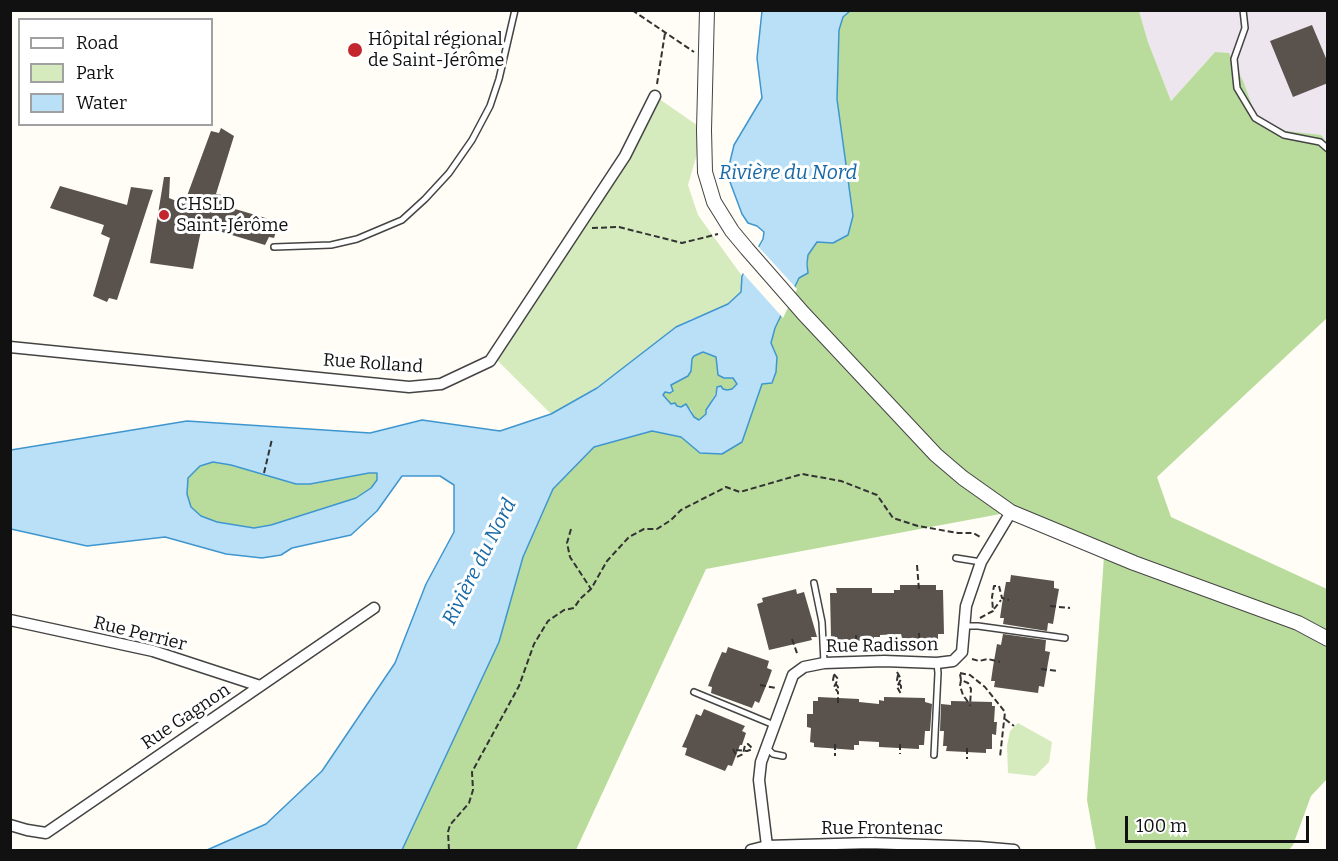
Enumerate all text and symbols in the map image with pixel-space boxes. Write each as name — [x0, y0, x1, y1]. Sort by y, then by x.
legend — [18, 18, 213, 126]
place label: Hôpital régional de Saint-Jérôme — [368, 29, 504, 72]
text: Road — [76, 32, 118, 54]
marker: Hôpital régional de Saint-Jérôme — [346, 41, 364, 59]
text: Park — [76, 62, 114, 84]
text: Water — [76, 92, 127, 114]
water label: Rivière du Nord — [719, 161, 857, 185]
place label: CHSLD Saint-Jérôme — [176, 194, 288, 236]
marker: CHSLD Saint-Jérôme — [157, 208, 171, 222]
street label: Rue Rolland — [322, 350, 424, 378]
water label: Rivière du Nord — [438, 495, 522, 629]
street label: Rue Perrier — [91, 612, 189, 656]
street label: Rue Radisson — [826, 634, 938, 658]
street label: Rue Gagnon — [138, 680, 234, 754]
scale bar — [1128, 804, 1312, 842]
text: 100 m — [1136, 815, 1187, 837]
street label: Rue Frontenac — [821, 818, 943, 840]

